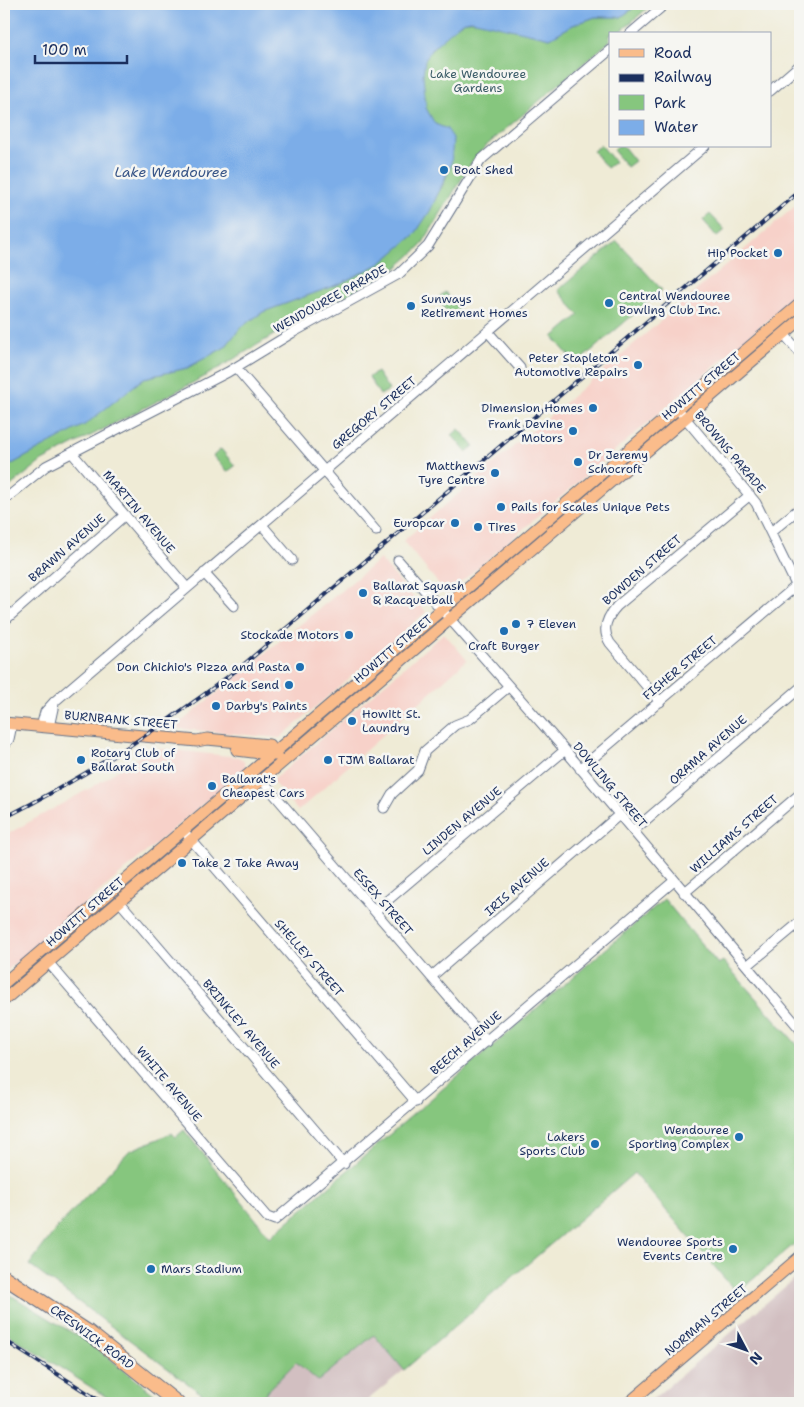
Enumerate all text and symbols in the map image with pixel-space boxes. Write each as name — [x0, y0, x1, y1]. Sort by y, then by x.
scale bar — [35, 32, 128, 64]
legend — [609, 32, 772, 148]
text: 100 m — [42, 40, 87, 60]
text: Road — [654, 43, 692, 63]
park label: Lake Wendouree Gardens — [430, 66, 526, 96]
text: Railway — [654, 67, 712, 87]
text: Park — [654, 93, 686, 113]
text: Water — [654, 117, 698, 137]
place label: Boat Shed — [454, 162, 514, 178]
water label: Lake Wendouree — [114, 163, 228, 181]
marker: Boat Shed — [438, 164, 450, 176]
place label: Hip Pocket — [707, 245, 768, 261]
marker: Hip Pocket — [772, 247, 784, 259]
street label: WENDOUREE PARADE — [270, 261, 390, 337]
place label: Central Wendouree Bowling Club Inc. — [619, 288, 730, 318]
place label: Sunways Retirement Homes — [421, 291, 528, 321]
marker: Central Wendouree Bowling Club Inc. — [603, 297, 615, 309]
marker: Sunways Retirement Homes — [405, 300, 417, 312]
street label: HOWITT STREET — [658, 348, 744, 424]
place label: Peter Stapleton - Automotive Repairs — [514, 350, 628, 380]
marker: Peter Stapleton - Automotive Repairs — [632, 359, 644, 371]
street label: GREGORY STREET — [328, 372, 420, 453]
place label: Dimension Homes — [481, 400, 583, 416]
marker: Dimension Homes — [587, 402, 599, 414]
street label: BROWNS PARADE — [691, 407, 769, 497]
place label: Frank Devine Motors — [488, 416, 563, 446]
marker: Frank Devine Motors — [567, 425, 579, 437]
place label: Dr Jeremy Schocroft — [588, 447, 648, 477]
marker: Dr Jeremy Schocroft — [572, 456, 584, 468]
place label: Matthews Tyre Centre — [418, 458, 485, 488]
street label: MARTIN AVENUE — [100, 467, 178, 557]
marker: Matthews Tyre Centre — [489, 467, 501, 479]
place label: Pails for Scales Unique Pets — [511, 499, 670, 515]
marker: Pails for Scales Unique Pets — [495, 501, 507, 513]
street label: BRAWN AVENUE — [25, 510, 109, 586]
place label: Europcar — [393, 515, 445, 531]
marker: Europcar — [449, 517, 461, 529]
place label: Tires — [488, 519, 516, 535]
marker: Tires — [472, 521, 484, 533]
street label: BOWDEN STREET — [599, 531, 685, 609]
place label: Ballarat Squash & Racquetball — [373, 578, 464, 608]
marker: Ballarat Squash & Racquetball — [357, 587, 369, 599]
street label: HOWITT STREET — [350, 611, 436, 687]
place label: 7 Eleven — [526, 616, 576, 632]
marker: 7 Eleven — [510, 618, 522, 630]
marker: Craft Burger — [498, 625, 510, 637]
place label: Stockade Motors — [240, 627, 339, 643]
marker: Stockade Motors — [343, 629, 355, 641]
street label: FISHER STREET — [640, 632, 721, 704]
place label: Craft Burger — [468, 638, 540, 654]
place label: Don Chichio's Pizza and Pasta — [117, 659, 291, 675]
marker: Don Chichio's Pizza and Pasta — [294, 661, 306, 673]
place label: Pack Send — [220, 677, 279, 693]
marker: Pack Send — [283, 679, 295, 691]
place label: Darby's Paints — [226, 698, 308, 714]
marker: Darby's Paints — [210, 700, 222, 712]
place label: Howitt St. Laundry — [362, 706, 420, 736]
street label: BURNBANK STREET — [64, 707, 179, 733]
street label: ORAMA AVENUE — [666, 712, 750, 788]
marker: Howitt St. Laundry — [346, 715, 358, 727]
street label: DOWLING STREET — [569, 739, 651, 832]
place label: Rotary Club of Ballarat South — [91, 745, 176, 775]
place label: TJM Ballarat — [338, 752, 414, 768]
marker: Rotary Club of Ballarat South — [75, 754, 87, 766]
marker: TJM Ballarat — [322, 754, 334, 766]
place label: Ballarat's Cheapest Cars — [222, 771, 305, 801]
marker: Ballarat's Cheapest Cars — [206, 780, 218, 792]
street label: LINDEN AVENUE — [419, 783, 505, 859]
street label: WILLIAMS STREET — [687, 791, 782, 877]
place label: Take 2 Take Away — [192, 855, 299, 871]
street label: IRIS AVENUE — [481, 855, 553, 919]
marker: Take 2 Take Away — [176, 857, 188, 869]
street label: ESSEX STREET — [350, 865, 417, 939]
street label: HOWITT STREET — [43, 873, 128, 950]
street label: SHELLEY STREET — [271, 916, 347, 1001]
street label: BRINKLEY AVENUE — [199, 976, 283, 1072]
street label: BEECH AVENUE — [427, 1008, 505, 1078]
street label: WHITE AVENUE — [133, 1043, 205, 1125]
place label: Wendouree Sporting Complex — [629, 1122, 729, 1152]
place label: Lakers Sports Club — [519, 1129, 585, 1159]
marker: Wendouree Sporting Complex — [733, 1131, 745, 1143]
marker: Lakers Sports Club — [589, 1138, 601, 1150]
place label: Wendouree Sports Events Centre — [617, 1234, 723, 1264]
marker: Wendouree Sports Events Centre — [727, 1243, 739, 1255]
place label: Mars Stadium — [161, 1261, 242, 1277]
marker: Mars Stadium — [145, 1263, 157, 1275]
street label: NORMAN STREET — [661, 1280, 751, 1359]
street label: CRESWICK ROAD — [47, 1301, 137, 1373]
north arrow — [722, 1324, 772, 1374]
text: N — [745, 1348, 766, 1369]

